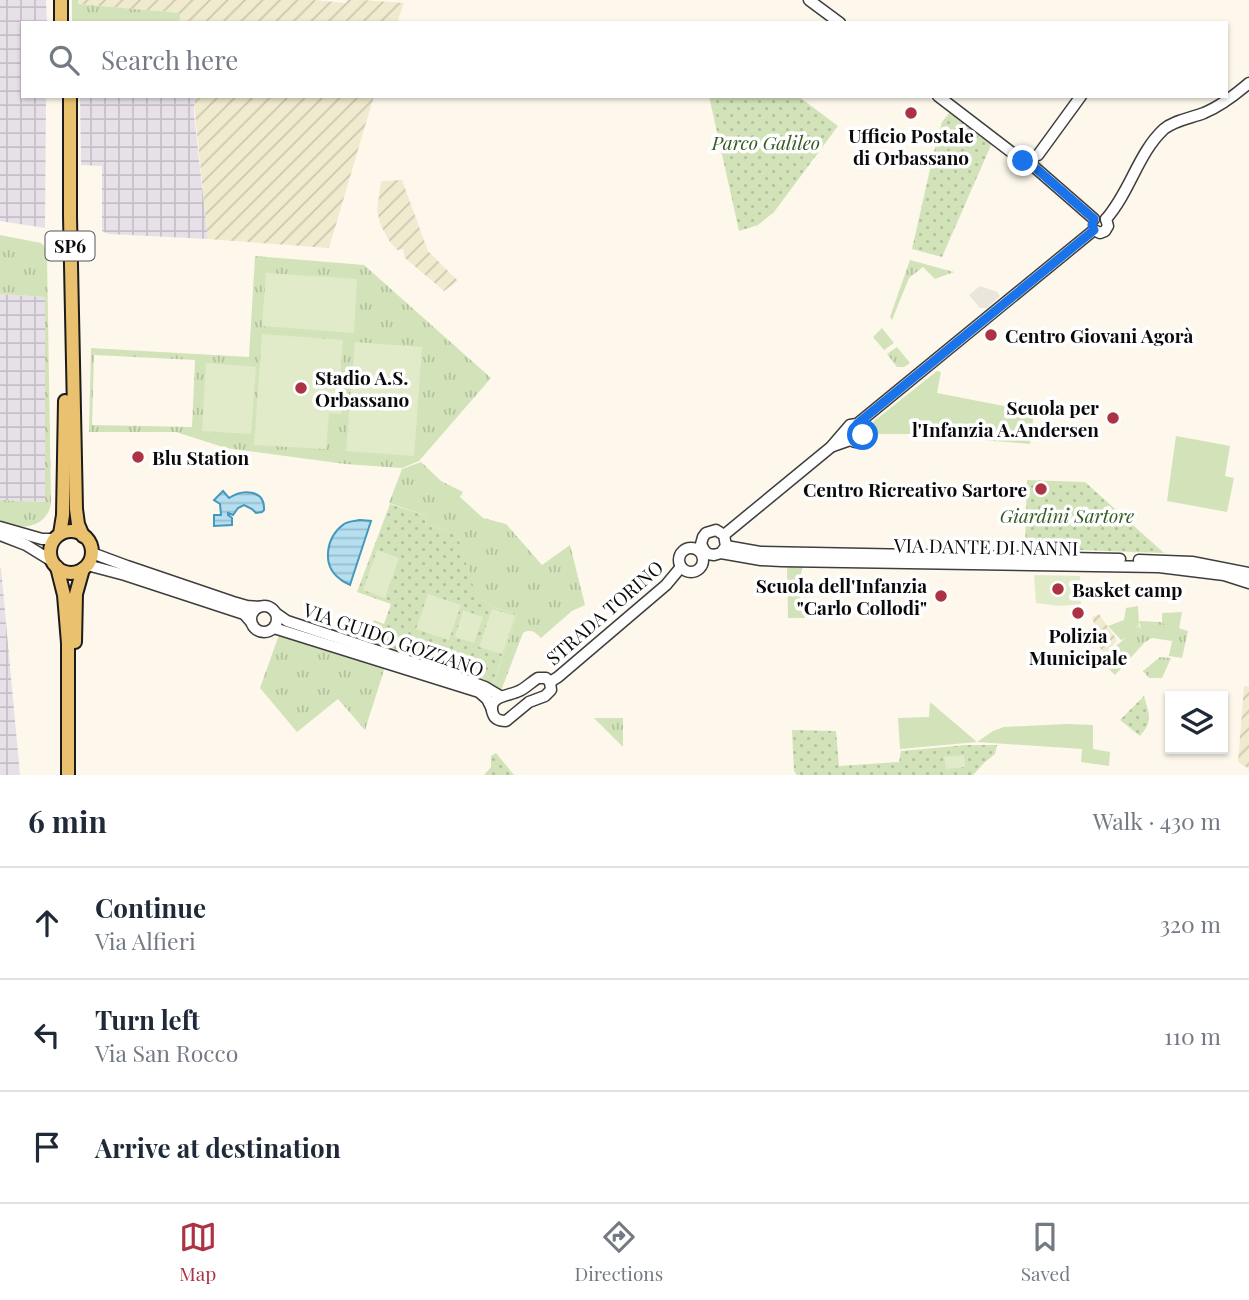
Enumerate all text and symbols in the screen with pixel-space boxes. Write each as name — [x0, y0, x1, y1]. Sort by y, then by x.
search box — [21, 21, 1228, 98]
icon: search — [45, 41, 83, 79]
text: Search here — [101, 42, 238, 77]
marker: Ufficio Postale di Orbassano — [903, 105, 919, 121]
place label: Ufficio Postale di Orbassano — [848, 122, 974, 170]
park label: Parco Galileo — [711, 129, 820, 155]
route end — [1007, 145, 1038, 176]
road number: SP6 — [46, 232, 94, 260]
place label: Centro Giovani Agorà — [1005, 322, 1194, 348]
marker: Centro Giovani Agorà — [983, 327, 999, 343]
place label: Stadio A.S. Orbassano — [315, 364, 410, 412]
marker: Stadio A.S. Orbassano — [293, 380, 309, 396]
place label: Scuola per l'Infanzia A.Andersen — [912, 394, 1099, 442]
marker: Scuola per l'Infanzia A.Andersen — [1105, 410, 1121, 426]
route start — [847, 419, 878, 450]
place label: Blu Station — [152, 444, 250, 470]
marker: Blu Station — [130, 449, 146, 465]
place label: Centro Ricreativo Sartore — [803, 476, 1027, 502]
marker: Centro Ricreativo Sartore — [1033, 481, 1049, 497]
park label: Giardini Sartore — [1000, 502, 1134, 528]
street label: VIA DANTE DI NANNI — [893, 531, 1078, 561]
street label: STRADA TORINO — [540, 554, 668, 670]
place label: Scuola dell'Infanzia "Carlo Collodi" — [756, 572, 927, 620]
place label: Basket camp — [1072, 576, 1183, 602]
marker: Basket camp — [1050, 581, 1066, 597]
marker: Scuola dell'Infanzia "Carlo Collodi" — [933, 588, 949, 604]
street label: VIA GUIDO GOZZANO — [299, 596, 488, 682]
marker: Polizia Municipale — [1070, 605, 1086, 621]
place label: Polizia Municipale — [1029, 622, 1127, 670]
map controls — [1165, 691, 1228, 754]
button: layers — [1165, 691, 1228, 754]
text: 6 min — [28, 801, 107, 841]
text: Walk · 430 m — [1093, 805, 1221, 836]
text: Continue — [95, 890, 206, 925]
icon: ahead — [28, 904, 66, 942]
text: 320 m — [1160, 908, 1221, 939]
text: Via Alfieri — [95, 925, 196, 956]
text: Turn left — [95, 1002, 200, 1037]
icon: left — [28, 1016, 66, 1054]
text: 110 m — [1164, 1020, 1221, 1051]
text: Via San Rocco — [95, 1037, 238, 1068]
icon: arrive — [28, 1128, 66, 1166]
text: Arrive at destination — [95, 1130, 341, 1165]
tab: Map — [179, 1218, 217, 1286]
tab: Directions — [574, 1218, 663, 1286]
tab: Saved — [1021, 1218, 1070, 1286]

